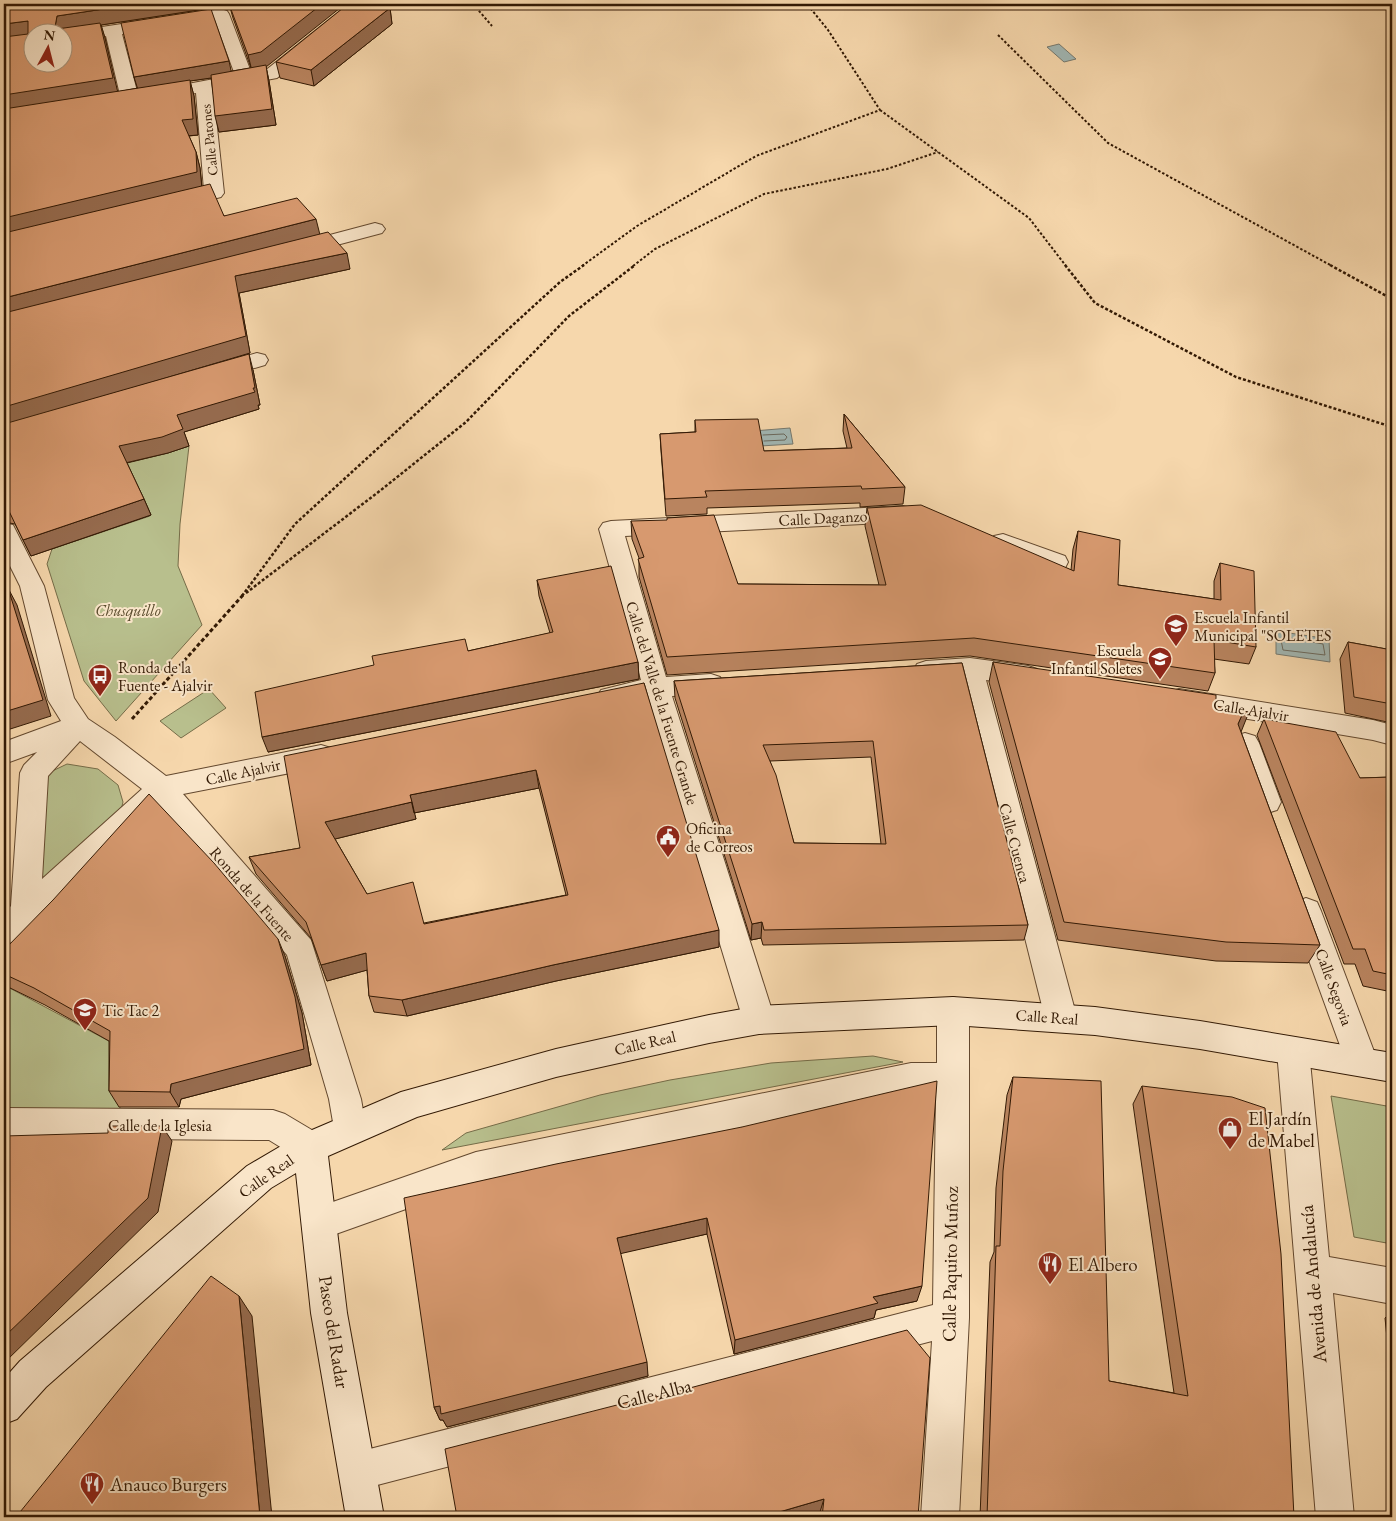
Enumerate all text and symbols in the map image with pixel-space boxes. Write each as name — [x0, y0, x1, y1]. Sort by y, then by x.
north arrow — [22, 22, 72, 72]
text: N — [43, 25, 57, 45]
street label: Calle Patones — [196, 103, 222, 177]
street label: Calle Daganzo — [778, 505, 868, 531]
street label: Calle del Valle de la Fuente Grande — [621, 599, 703, 807]
park label: Chusquillo — [95, 600, 161, 622]
place label: Escuela Infantil Municipal "SOLETES — [1194, 607, 1332, 646]
school or university icon: Escuela Infantil Municipal "SOLETES — [1163, 613, 1189, 647]
place label: Escuela Infantil Soletes — [1051, 640, 1143, 679]
school or university icon: Escuela Infantil Soletes — [1147, 646, 1173, 680]
place label: Ronda de la Fuente - Ajalvir — [118, 657, 213, 696]
bus stop icon: Ronda de la Fuente - Ajalvir — [87, 663, 113, 697]
street label: Calle Ajalvir — [1212, 694, 1291, 726]
street label: Calle Ajalvir — [204, 754, 283, 790]
street label: Calle Cuenca — [994, 801, 1036, 886]
place label: Oficina de Correos — [686, 818, 753, 857]
public building icon: Oficina de Correos — [655, 824, 681, 858]
street label: Ronda de la Fuente — [205, 842, 299, 946]
street label: Calle Segovia — [1310, 946, 1358, 1029]
school or university icon: Tic Tac 2 — [72, 997, 98, 1031]
place label: Tic Tac 2 — [102, 1000, 159, 1021]
street label: Calle Real — [1015, 1004, 1079, 1030]
street label: Calle Real — [612, 1026, 678, 1060]
place label: El Jardín de Mabel — [1248, 1106, 1315, 1153]
street label: Calle de la Iglesia — [108, 1115, 213, 1136]
shop icon: El Jardín de Mabel — [1217, 1116, 1243, 1150]
street label: Calle Real — [234, 1149, 298, 1203]
street label: Calle Paquito Muñoz — [936, 1185, 964, 1342]
street label: Avenida de Andalucía — [1294, 1204, 1332, 1365]
restaurant icon: El Albero — [1037, 1251, 1063, 1285]
place label: El Albero — [1068, 1252, 1138, 1277]
street label: Paseo del Radar — [313, 1274, 355, 1391]
street label: Calle Alba — [614, 1373, 694, 1415]
restaurant icon: Anauco Burgers — [79, 1471, 105, 1505]
place label: Anauco Burgers — [109, 1472, 227, 1497]

